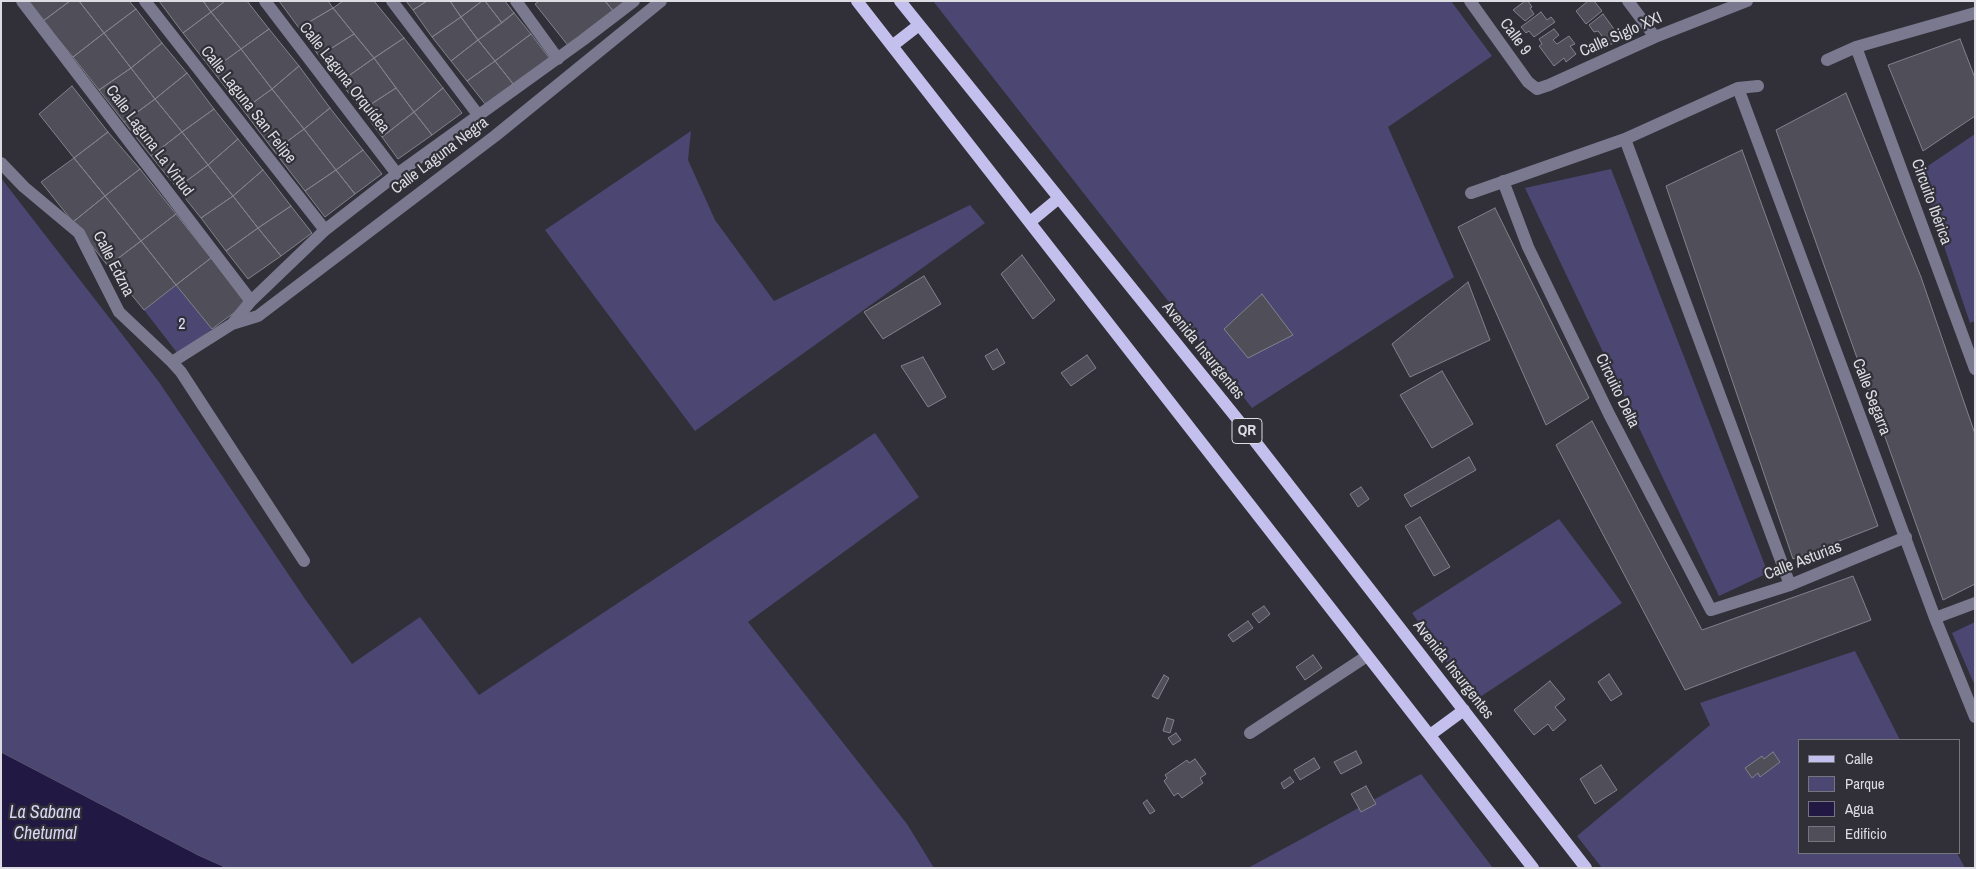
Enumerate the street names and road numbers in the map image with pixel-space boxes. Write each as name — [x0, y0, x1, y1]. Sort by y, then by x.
street label: Calle Siglo XXI — [1577, 8, 1665, 62]
street label: Calle 9 — [1495, 15, 1535, 59]
street label: Calle Laguna Orquídea — [295, 19, 393, 137]
street label: Calle Laguna San Felipe — [196, 42, 300, 168]
street label: Calle Laguna La Virtud — [101, 82, 197, 200]
street label: Calle Laguna Negra — [388, 113, 492, 199]
street label: Circuito Ibérica — [1907, 157, 1955, 247]
street label: Calle Edzna — [88, 228, 138, 300]
street label: Avenida Insurgentes — [1158, 298, 1248, 404]
street label: Circuito Delta — [1591, 351, 1643, 431]
street label: Calle Segarra — [1848, 356, 1894, 438]
road number: QR — [1232, 418, 1262, 444]
street label: Calle Asturias — [1761, 537, 1845, 585]
street label: Avenida Insurgentes — [1408, 617, 1498, 723]

